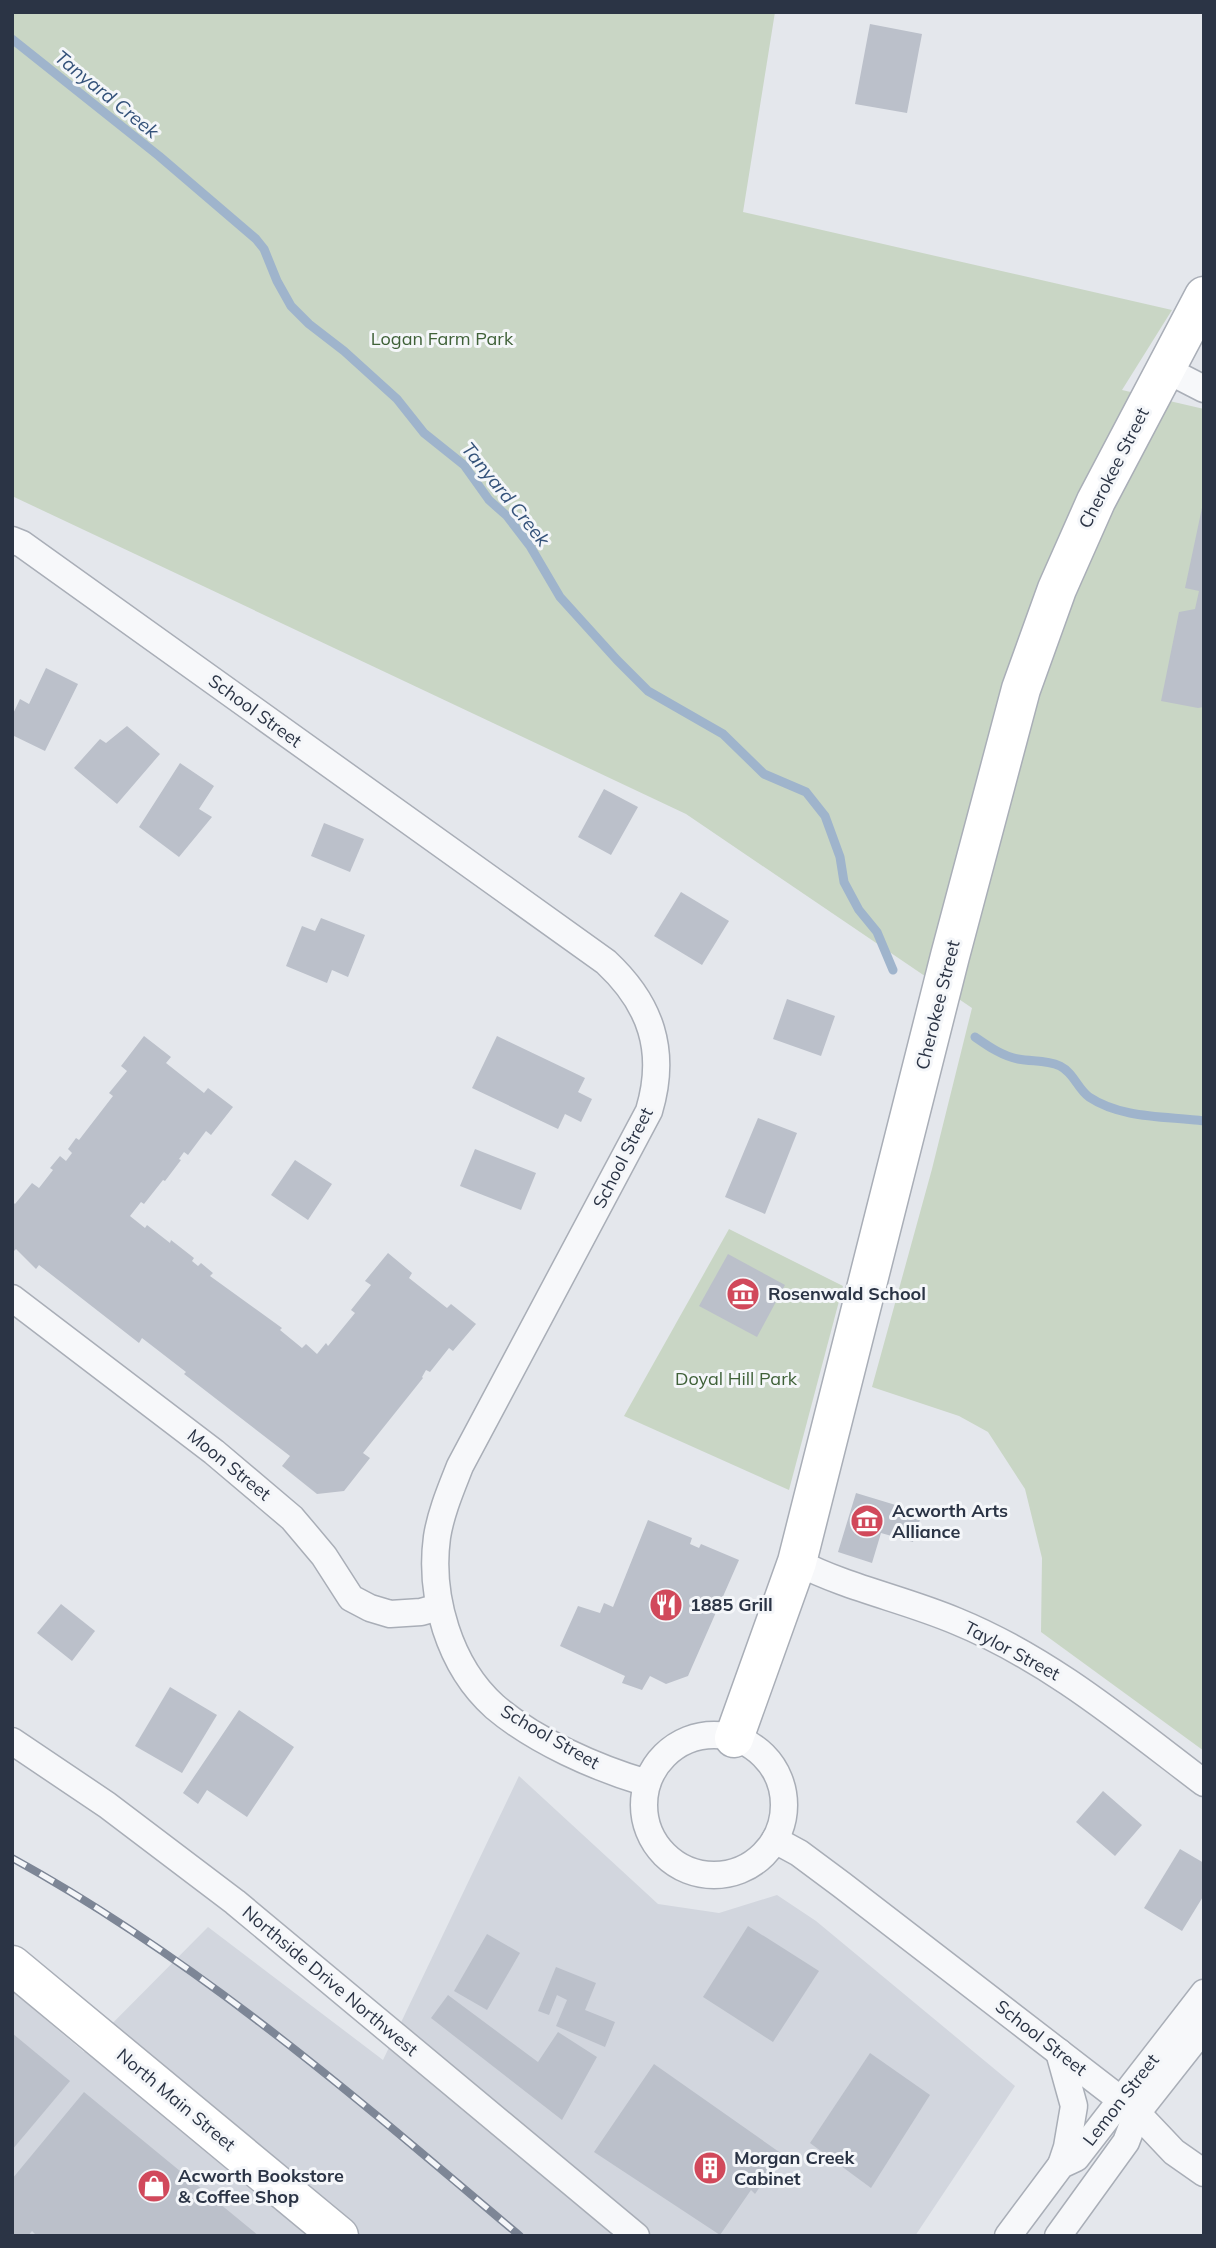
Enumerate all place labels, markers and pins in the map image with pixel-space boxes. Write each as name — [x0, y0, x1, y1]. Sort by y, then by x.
museum icon: Rosenwald School — [724, 1275, 762, 1313]
place label: Rosenwald School — [768, 1282, 926, 1305]
place label: Acworth Arts Alliance — [892, 1499, 1008, 1543]
museum icon: Acworth Arts Alliance — [848, 1502, 886, 1540]
restaurant icon: 1885 Grill — [647, 1586, 685, 1624]
place label: 1885 Grill — [690, 1593, 773, 1616]
place label: Morgan Creek Cabinet — [734, 2146, 855, 2190]
building icon: Morgan Creek Cabinet — [691, 2149, 729, 2187]
place label: Acworth Bookstore & Coffee Shop — [178, 2164, 344, 2208]
shop icon: Acworth Bookstore & Coffee Shop — [135, 2167, 173, 2205]

